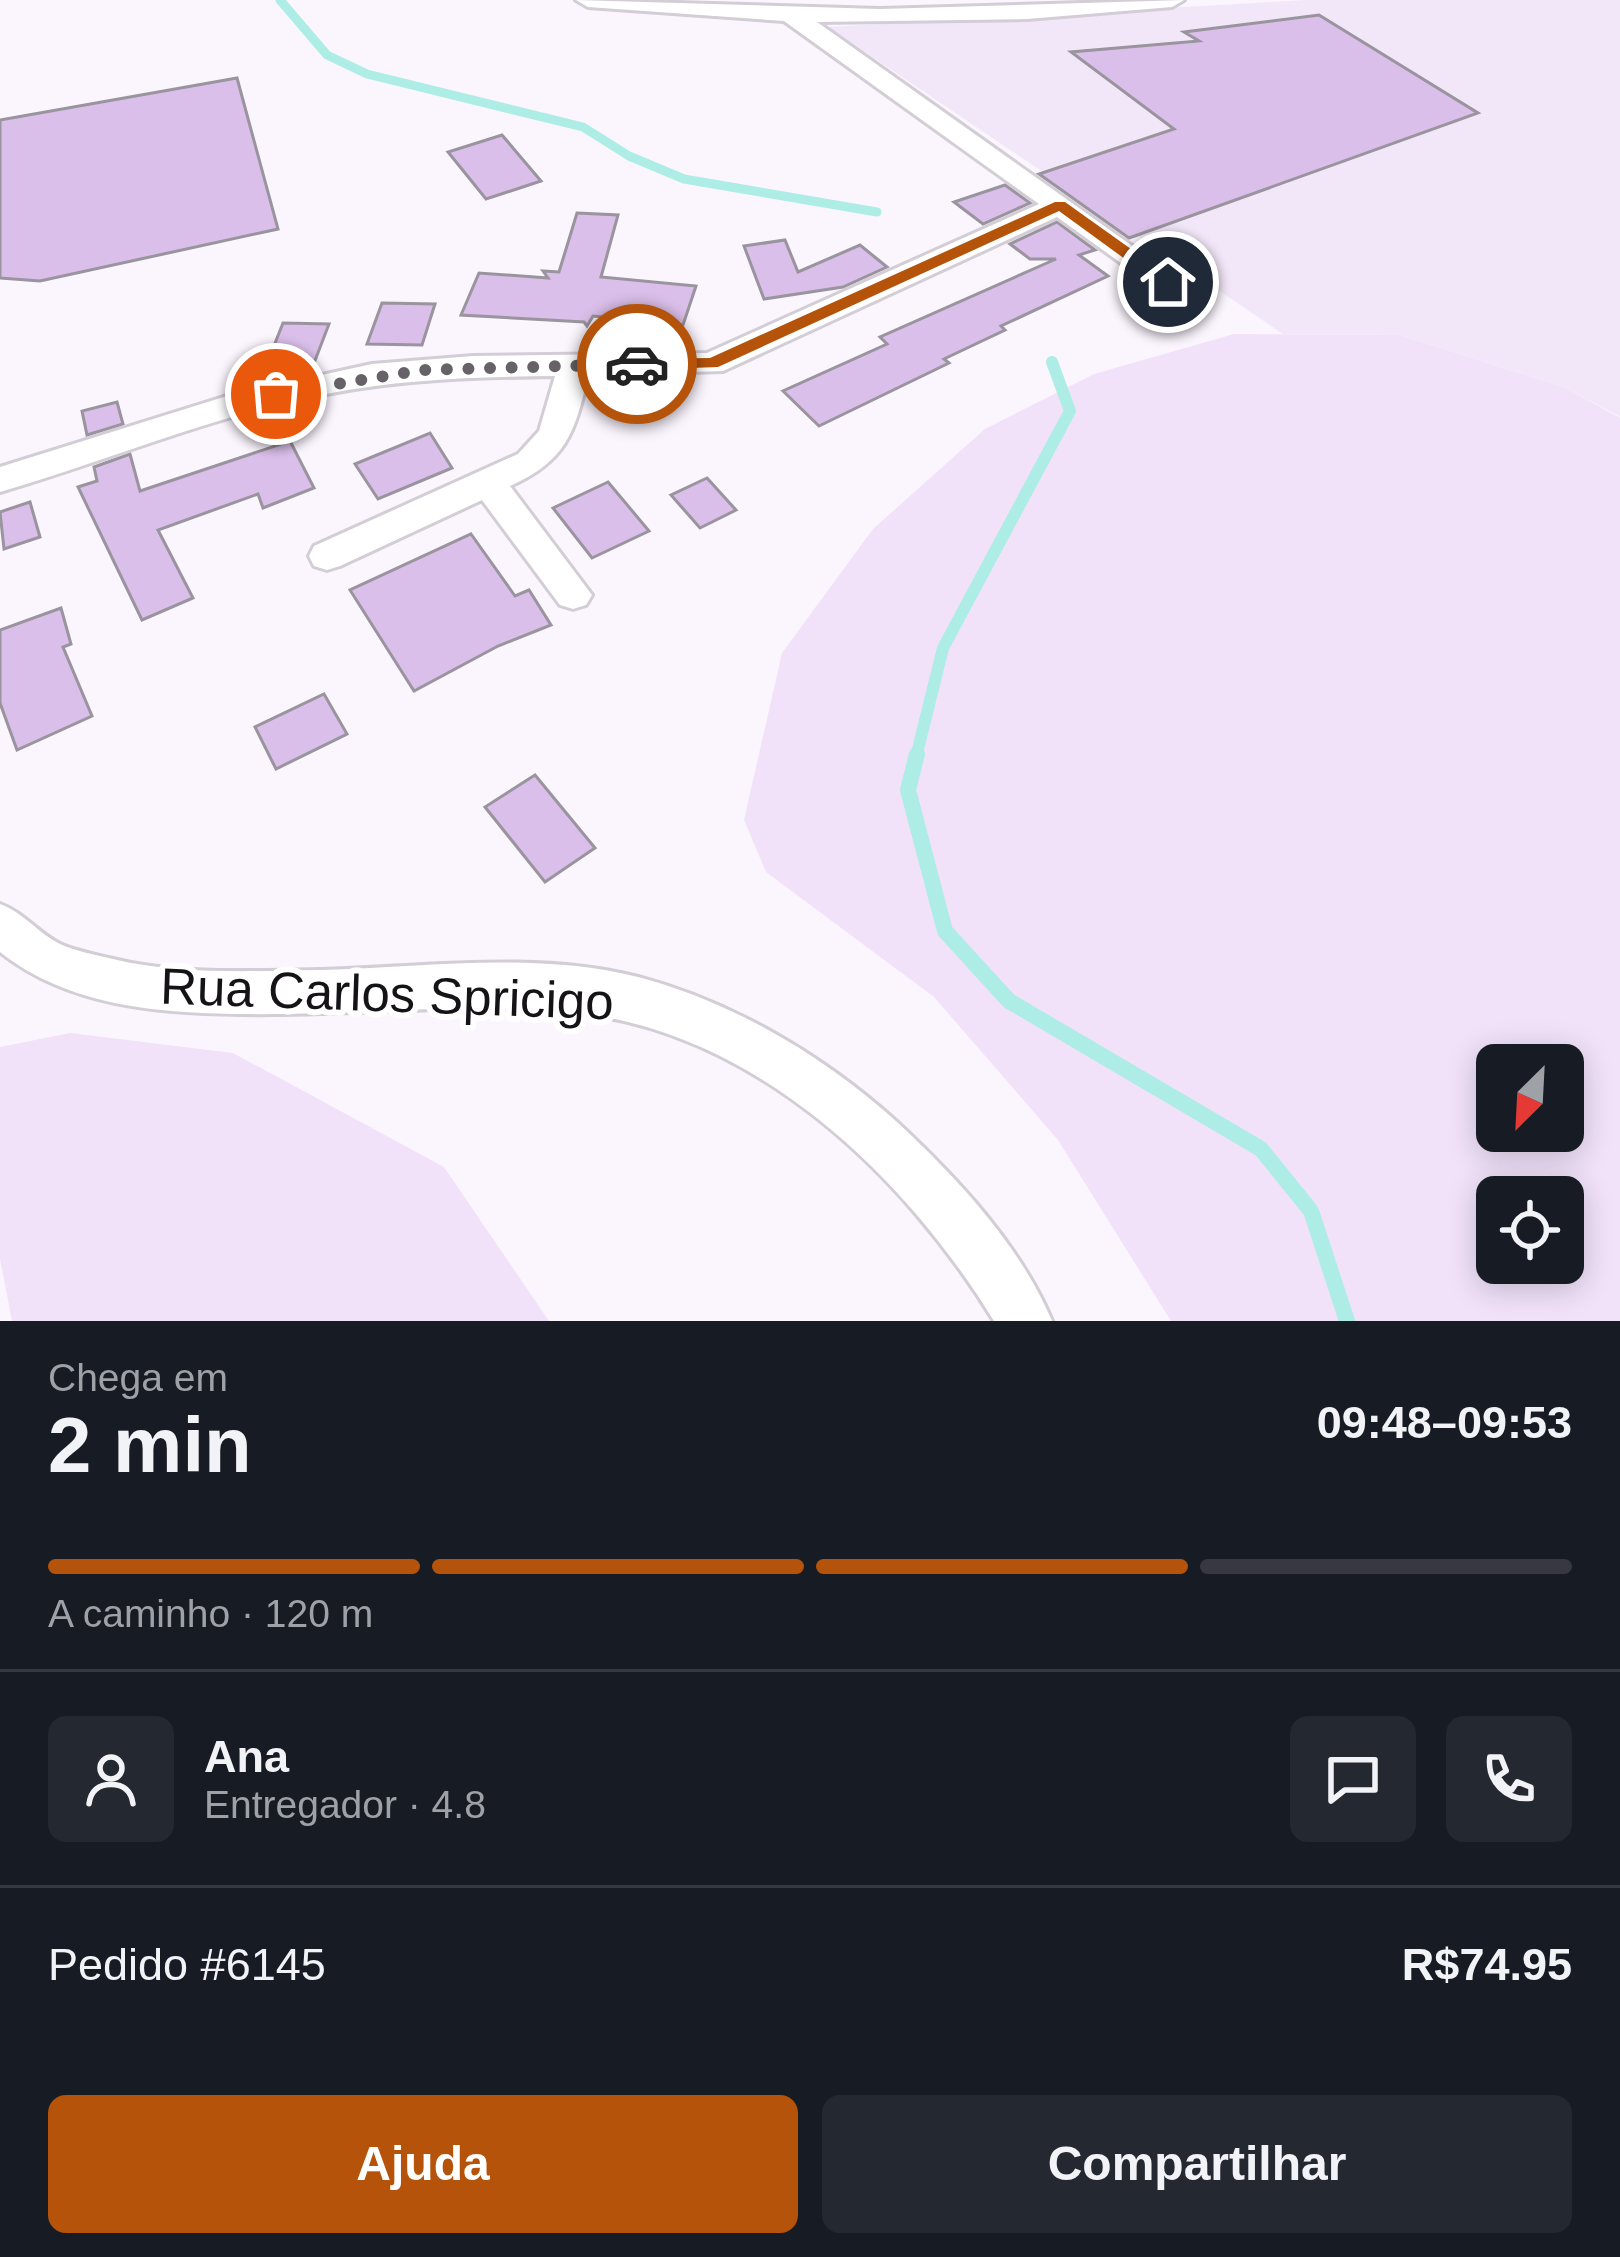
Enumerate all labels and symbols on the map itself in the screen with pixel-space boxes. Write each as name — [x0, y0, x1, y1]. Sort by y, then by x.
pin — [1117, 231, 1219, 333]
courier — [577, 304, 697, 424]
pin — [225, 343, 327, 445]
street label: Rua Carlos Spricigo — [159, 958, 615, 1030]
north arrow — [1476, 1044, 1584, 1152]

